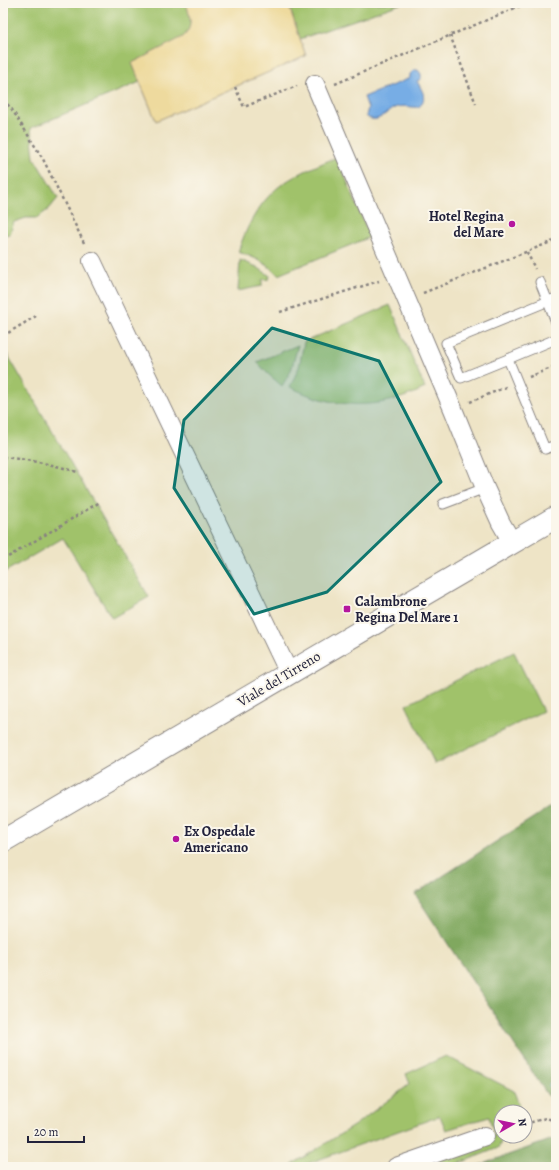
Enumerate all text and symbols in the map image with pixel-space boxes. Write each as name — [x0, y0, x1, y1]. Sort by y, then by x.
place label: Hotel Regina del Mare — [429, 207, 505, 242]
marker: Hotel Regina del Mare — [507, 219, 517, 229]
place label: Calambrone Regina Del Mare 1 — [355, 592, 458, 627]
marker: Calambrone Regina Del Mare 1 — [342, 604, 352, 614]
street label: Viale del Tirreno — [233, 647, 324, 712]
place label: Ex Ospedale Americano — [183, 822, 256, 857]
marker: Ex Ospedale Americano — [171, 834, 181, 844]
north arrow — [493, 1104, 533, 1144]
text: N — [514, 1117, 530, 1128]
scale bar — [28, 1118, 84, 1144]
text: 20 m — [34, 1124, 58, 1140]

